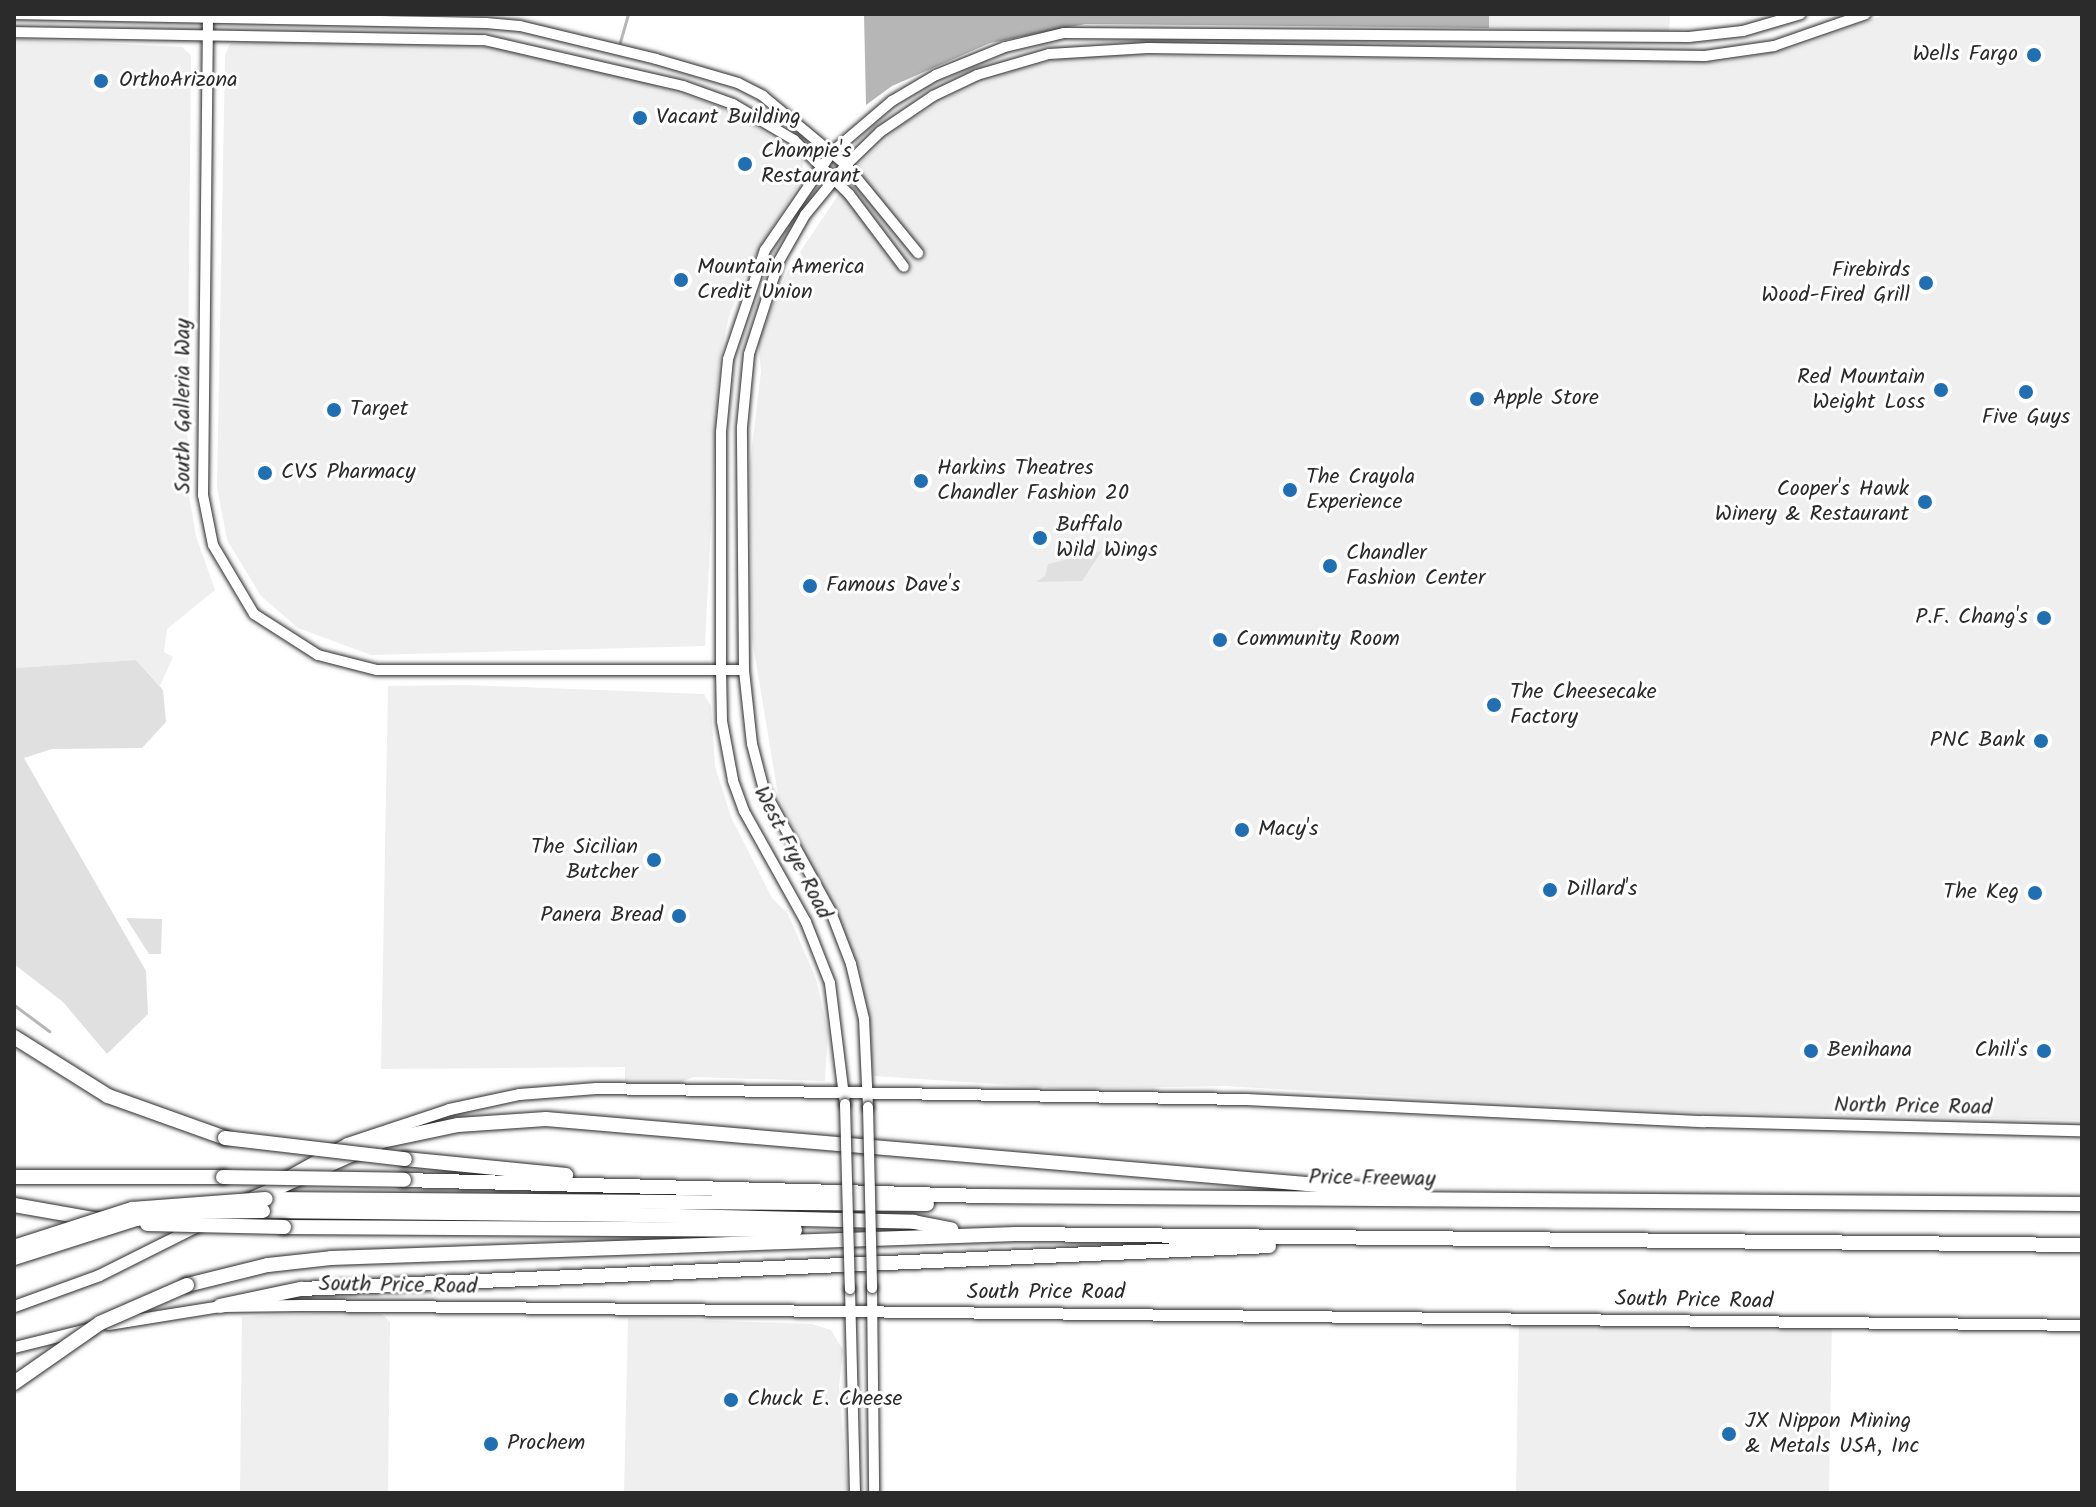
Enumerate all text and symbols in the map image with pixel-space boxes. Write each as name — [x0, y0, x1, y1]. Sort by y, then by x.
place label: Wells Fargo — [1912, 42, 2018, 68]
marker: Wells Fargo — [2025, 46, 2043, 64]
place label: OrthoArizona — [119, 68, 238, 94]
marker: OrthoArizona — [90, 70, 112, 92]
place label: Vacant Building — [656, 105, 801, 131]
marker: Vacant Building — [631, 109, 649, 127]
place label: Chompie's Restaurant — [761, 138, 860, 190]
marker: Chompie's Restaurant — [736, 155, 754, 173]
place label: Mountain America Credit Union — [697, 254, 865, 306]
place label: Firebirds Wood-Fired Grill — [1761, 257, 1910, 308]
marker: Mountain America Credit Union — [672, 271, 690, 289]
marker: Firebirds Wood-Fired Grill — [1917, 274, 1935, 292]
street label: South Galleria Way — [171, 318, 197, 494]
place label: Red Mountain Weight Loss — [1797, 364, 1925, 416]
marker: Red Mountain Weight Loss — [1932, 381, 1950, 399]
marker: Five Guys — [2017, 383, 2035, 401]
place label: Apple Store — [1493, 386, 1599, 412]
marker: Apple Store — [1468, 390, 1486, 408]
place label: Target — [350, 397, 408, 423]
marker: Target — [325, 401, 343, 419]
place label: Five Guys — [1982, 405, 2070, 431]
place label: Harkins Theatres Chandler Fashion 20 — [937, 455, 1129, 506]
place label: CVS Pharmacy — [281, 460, 416, 486]
marker: CVS Pharmacy — [256, 464, 274, 482]
place label: The Crayola Experience — [1306, 464, 1415, 516]
marker: Harkins Theatres Chandler Fashion 20 — [912, 472, 930, 490]
place label: Cooper's Hawk Winery & Restaurant — [1715, 476, 1909, 528]
marker: The Crayola Experience — [1281, 481, 1299, 499]
marker: Cooper's Hawk Winery & Restaurant — [1916, 493, 1934, 511]
place label: Buffalo Wild Wings — [1056, 512, 1158, 564]
marker: Buffalo Wild Wings — [1031, 529, 1049, 547]
place label: Chandler Fashion Center — [1346, 540, 1485, 592]
marker: Chandler Fashion Center — [1321, 557, 1339, 575]
place label: Famous Dave's — [826, 573, 960, 599]
marker: Famous Dave's — [801, 577, 819, 595]
place label: P.F. Chang's — [1915, 605, 2028, 631]
marker: P.F. Chang's — [2035, 609, 2053, 627]
place label: Community Room — [1236, 627, 1400, 653]
marker: Community Room — [1211, 631, 1229, 649]
place label: The Cheesecake Factory — [1510, 679, 1657, 730]
marker: The Cheesecake Factory — [1485, 696, 1503, 714]
place label: PNC Bank — [1930, 728, 2025, 754]
marker: PNC Bank — [2032, 732, 2050, 750]
street label: West Frye Road — [747, 782, 837, 924]
place label: Macy's — [1258, 817, 1318, 843]
marker: Macy's — [1233, 821, 1251, 839]
place label: The Sicilian Butcher — [531, 834, 638, 886]
marker: The Sicilian Butcher — [645, 851, 663, 869]
place label: Dillard's — [1566, 877, 1637, 903]
place label: The Keg — [1943, 880, 2019, 906]
marker: Dillard's — [1541, 881, 1559, 899]
marker: The Keg — [2026, 884, 2044, 902]
place label: Panera Bread — [540, 903, 663, 929]
marker: Panera Bread — [670, 907, 688, 925]
place label: Benihana — [1827, 1038, 1912, 1064]
place label: Chili's — [1975, 1038, 2028, 1064]
marker: Benihana — [1802, 1042, 1820, 1060]
marker: Chili's — [2035, 1042, 2053, 1060]
street label: North Price Road — [1834, 1092, 1992, 1122]
street label: Price Freeway — [1308, 1165, 1436, 1193]
street label: South Price Road — [319, 1271, 477, 1301]
street label: South Price Road — [967, 1280, 1125, 1306]
street label: South Price Road — [1615, 1286, 1773, 1316]
place label: Chuck E. Cheese — [747, 1387, 902, 1413]
marker: Chuck E. Cheese — [722, 1391, 740, 1409]
place label: JX Nippon Mining & Metals USA, Inc — [1745, 1408, 1919, 1460]
marker: JX Nippon Mining & Metals USA, Inc — [1720, 1425, 1738, 1443]
place label: Prochem — [507, 1431, 585, 1457]
marker: Prochem — [482, 1435, 500, 1453]

